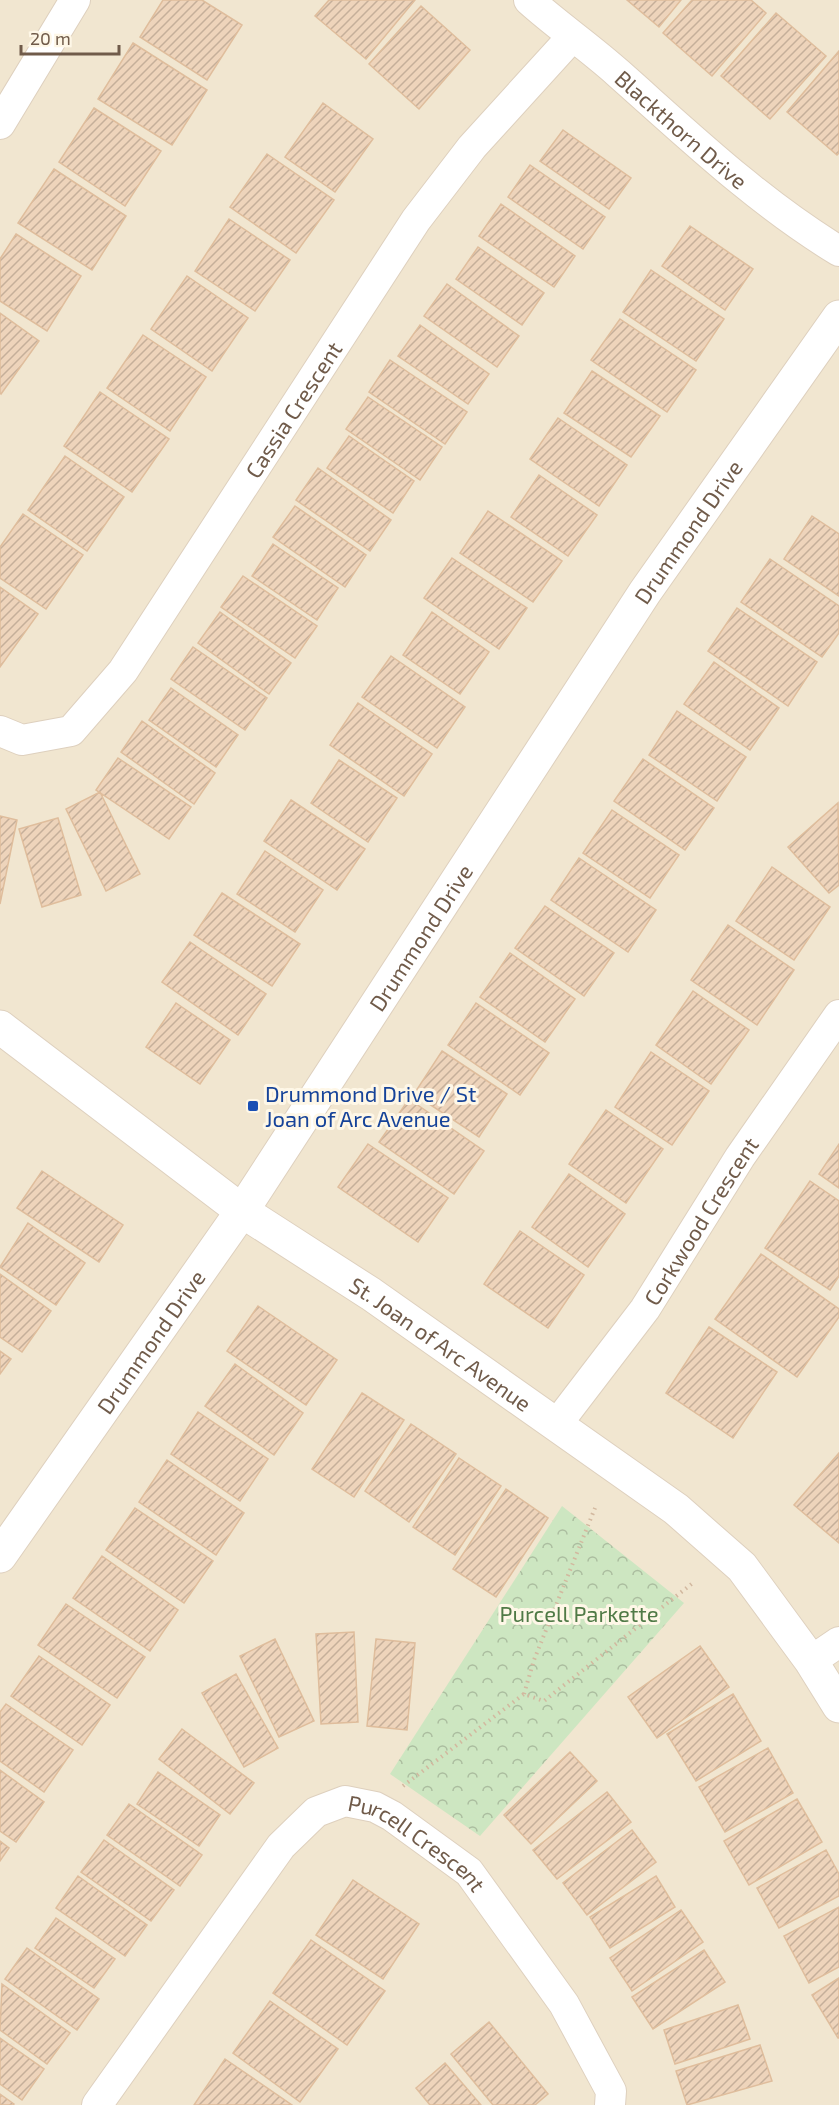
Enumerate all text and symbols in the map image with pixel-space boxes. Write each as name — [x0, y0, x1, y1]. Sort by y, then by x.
scale bar — [21, 18, 118, 56]
text: 20 m — [30, 27, 71, 49]
street label: Blackthorn Drive — [610, 64, 753, 194]
street label: Cassia Crescent — [239, 336, 347, 482]
street label: Drummond Drive — [628, 455, 747, 608]
street label: Drummond Drive — [363, 859, 477, 1015]
place label: Drummond Drive / St Joan of Arc Avenue — [265, 1080, 476, 1131]
marker: Drummond Drive / St Joan of Arc Avenue — [246, 1099, 260, 1113]
street label: Corkwood Crescent — [638, 1132, 763, 1310]
street label: Drummond Drive — [91, 1265, 210, 1418]
street label: St. Joan of Arc Avenue — [345, 1271, 537, 1416]
park label: Purcell Parkette — [500, 1600, 658, 1626]
street label: Purcell Crescent — [346, 1789, 491, 1896]

